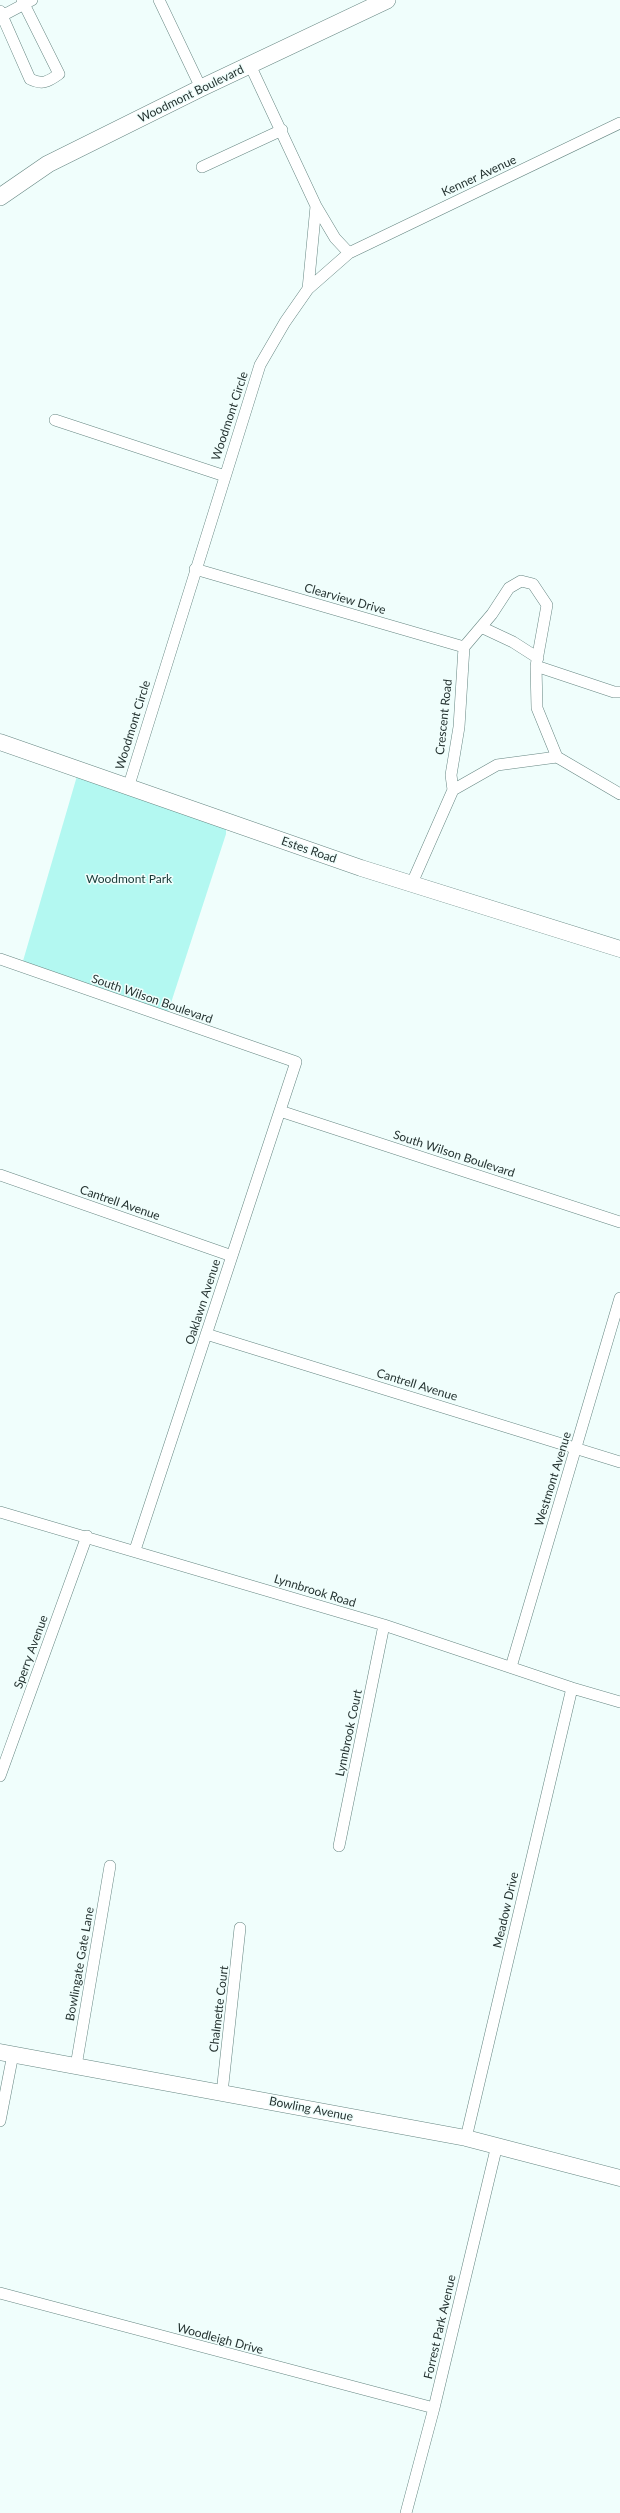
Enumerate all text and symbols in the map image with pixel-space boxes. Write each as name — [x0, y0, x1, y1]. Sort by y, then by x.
street label: Woodmont Boulevard — [136, 62, 246, 126]
street label: Kenner Avenue — [439, 152, 519, 200]
street label: Woodmont Circle — [209, 370, 251, 462]
street label: Clearview Drive — [303, 581, 387, 617]
street label: Crescent Road — [433, 678, 455, 756]
street label: Woodmont Circle — [113, 679, 153, 771]
street label: Estes Road — [279, 834, 339, 866]
park label: Woodmont Park — [86, 872, 172, 886]
street label: South Wilson Boulevard — [90, 972, 214, 1026]
street label: South Wilson Boulevard — [391, 1128, 517, 1180]
street label: Cantrell Avenue — [78, 1183, 162, 1223]
street label: Oaklawn Avenue — [182, 1257, 224, 1347]
street label: Cantrell Avenue — [375, 1366, 459, 1404]
street label: Westmont Avenue — [532, 1430, 574, 1528]
street label: Lynnbrook Road — [272, 1572, 358, 1610]
street label: Sperry Avenue — [11, 1613, 51, 1691]
street label: Lynnbrook Court — [333, 1688, 365, 1778]
street label: Meadow Drive — [490, 1870, 522, 1950]
street label: Bowlingate Gate Lane — [63, 1906, 97, 2022]
street label: Chalmette Court — [207, 1965, 231, 2053]
street label: Bowling Avenue — [268, 2094, 354, 2124]
street label: Forrest Park Avenue — [421, 2273, 459, 2381]
street label: Woodleigh Drive — [175, 2321, 265, 2357]

